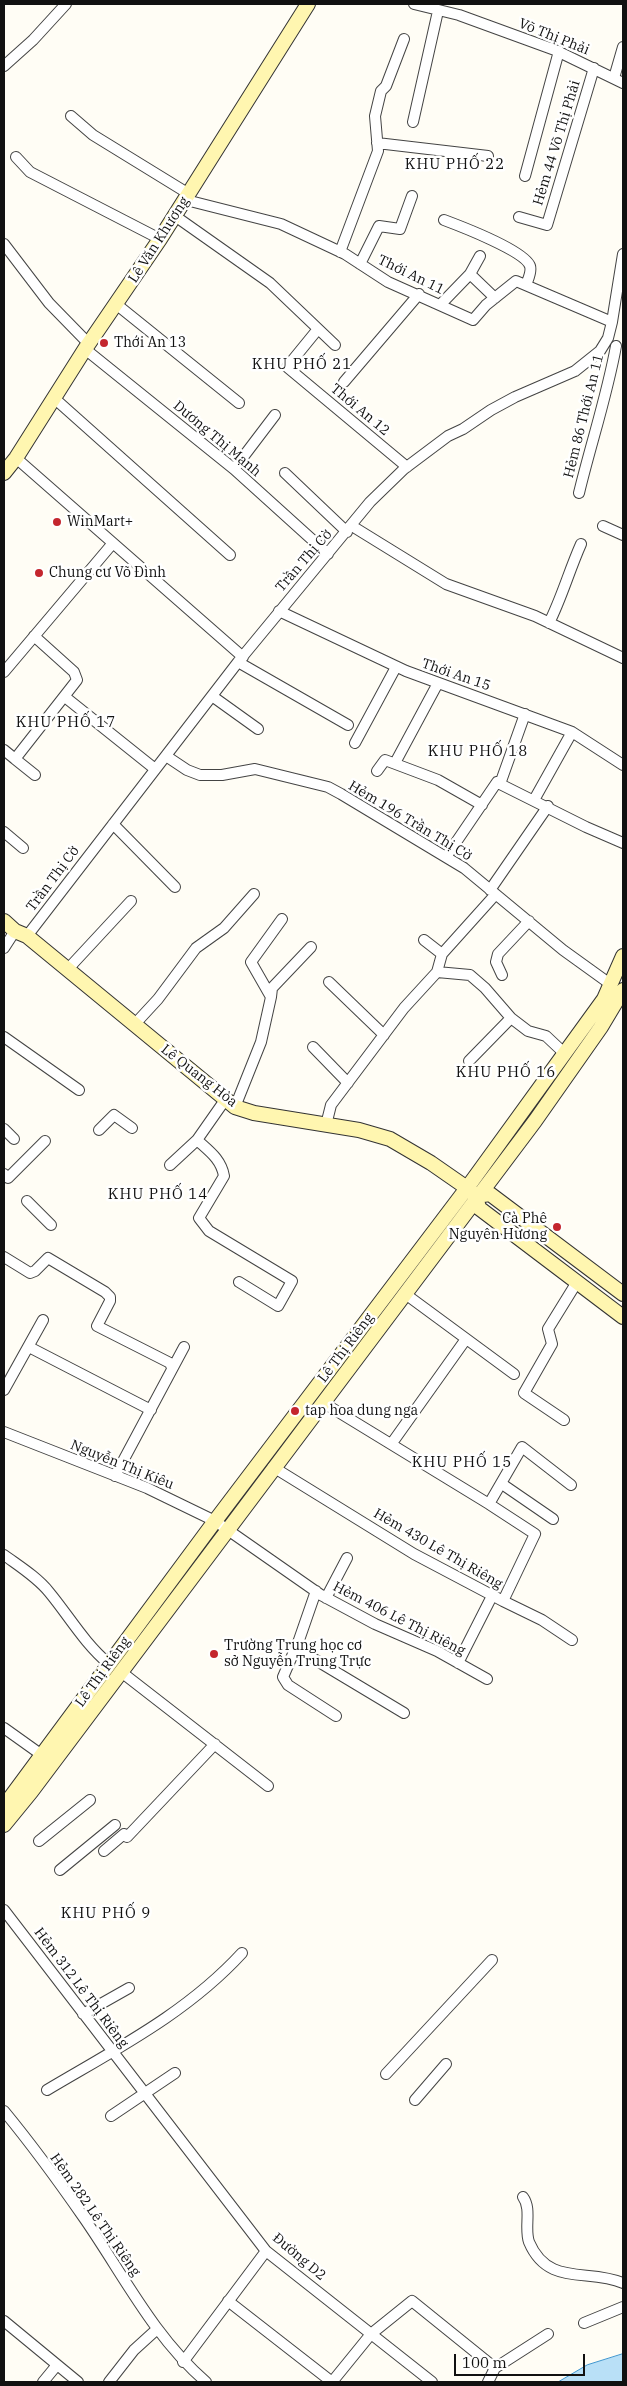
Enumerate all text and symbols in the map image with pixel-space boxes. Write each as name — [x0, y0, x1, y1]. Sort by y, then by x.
street label: Võ Thị Phải — [516, 15, 592, 59]
street label: Hẻm 44 Võ Thị Phải — [530, 78, 584, 208]
district label: KHU PHỐ 22 — [404, 156, 506, 174]
street label: Lê Văn Khương — [125, 194, 193, 286]
street label: Thới An 11 — [375, 252, 447, 298]
place label: Thới An 13 — [114, 335, 186, 351]
marker: Thới An 13 — [98, 337, 110, 349]
street label: Hẻm 86 Thới An 11 — [560, 352, 608, 480]
district label: KHU PHỐ 21 — [251, 356, 353, 374]
street label: Thới An 12 — [327, 380, 393, 440]
street label: Dương Thị Mạnh — [170, 397, 264, 481]
place label: WinMart+ — [67, 514, 133, 530]
marker: WinMart+ — [51, 516, 63, 528]
street label: Trần Thị Cờ — [272, 526, 336, 596]
place label: Chung cư Võ Đình — [49, 565, 166, 581]
marker: Chung cư Võ Đình — [33, 567, 45, 579]
street label: Thới An 15 — [419, 655, 493, 695]
district label: KHU PHỐ 17 — [15, 714, 117, 732]
district label: KHU PHỐ 18 — [427, 743, 529, 761]
street label: Hẻm 196 Trần Thị Cờ — [345, 778, 475, 864]
street label: Trần Thị Cờ — [23, 843, 83, 915]
street label: Lê Quang Hòa — [158, 1041, 240, 1111]
district label: KHU PHỐ 16 — [455, 1064, 557, 1082]
district label: KHU PHỐ 14 — [107, 1186, 209, 1204]
place label: Cà Phê Nguyên Hương — [449, 1211, 547, 1244]
marker: Cà Phê Nguyên Hương — [551, 1221, 563, 1233]
street label: Lê Thị Riêng — [314, 1310, 378, 1386]
place label: tap hoa dung nga — [305, 1403, 418, 1419]
marker: tap hoa dung nga — [289, 1405, 301, 1417]
street label: Nguyễn Thị Kiêu — [68, 1437, 176, 1493]
district label: KHU PHỐ 15 — [411, 1454, 513, 1472]
street label: Hẻm 430 Lê Thị Riêng — [371, 1505, 505, 1593]
street label: Hẻm 406 Lê Thị Riêng — [330, 1578, 468, 1660]
street label: Lê Thị Riêng — [72, 1634, 134, 1710]
place label: Trường Trung học cơ sở Nguyễn Trung Trực — [224, 1638, 371, 1670]
marker: Trường Trung học cơ sở Nguyễn Trung Trực — [208, 1648, 220, 1660]
district label: KHU PHỐ 9 — [60, 1905, 152, 1923]
street label: Hẻm 312 Lê Thị Riêng — [30, 1925, 132, 2051]
street label: Hẻm 282 Lê Thị Riêng — [46, 2150, 144, 2280]
street label: Đường D2 — [269, 2230, 329, 2284]
scale bar — [457, 2344, 588, 2376]
text: 100 m — [462, 2353, 507, 2372]

